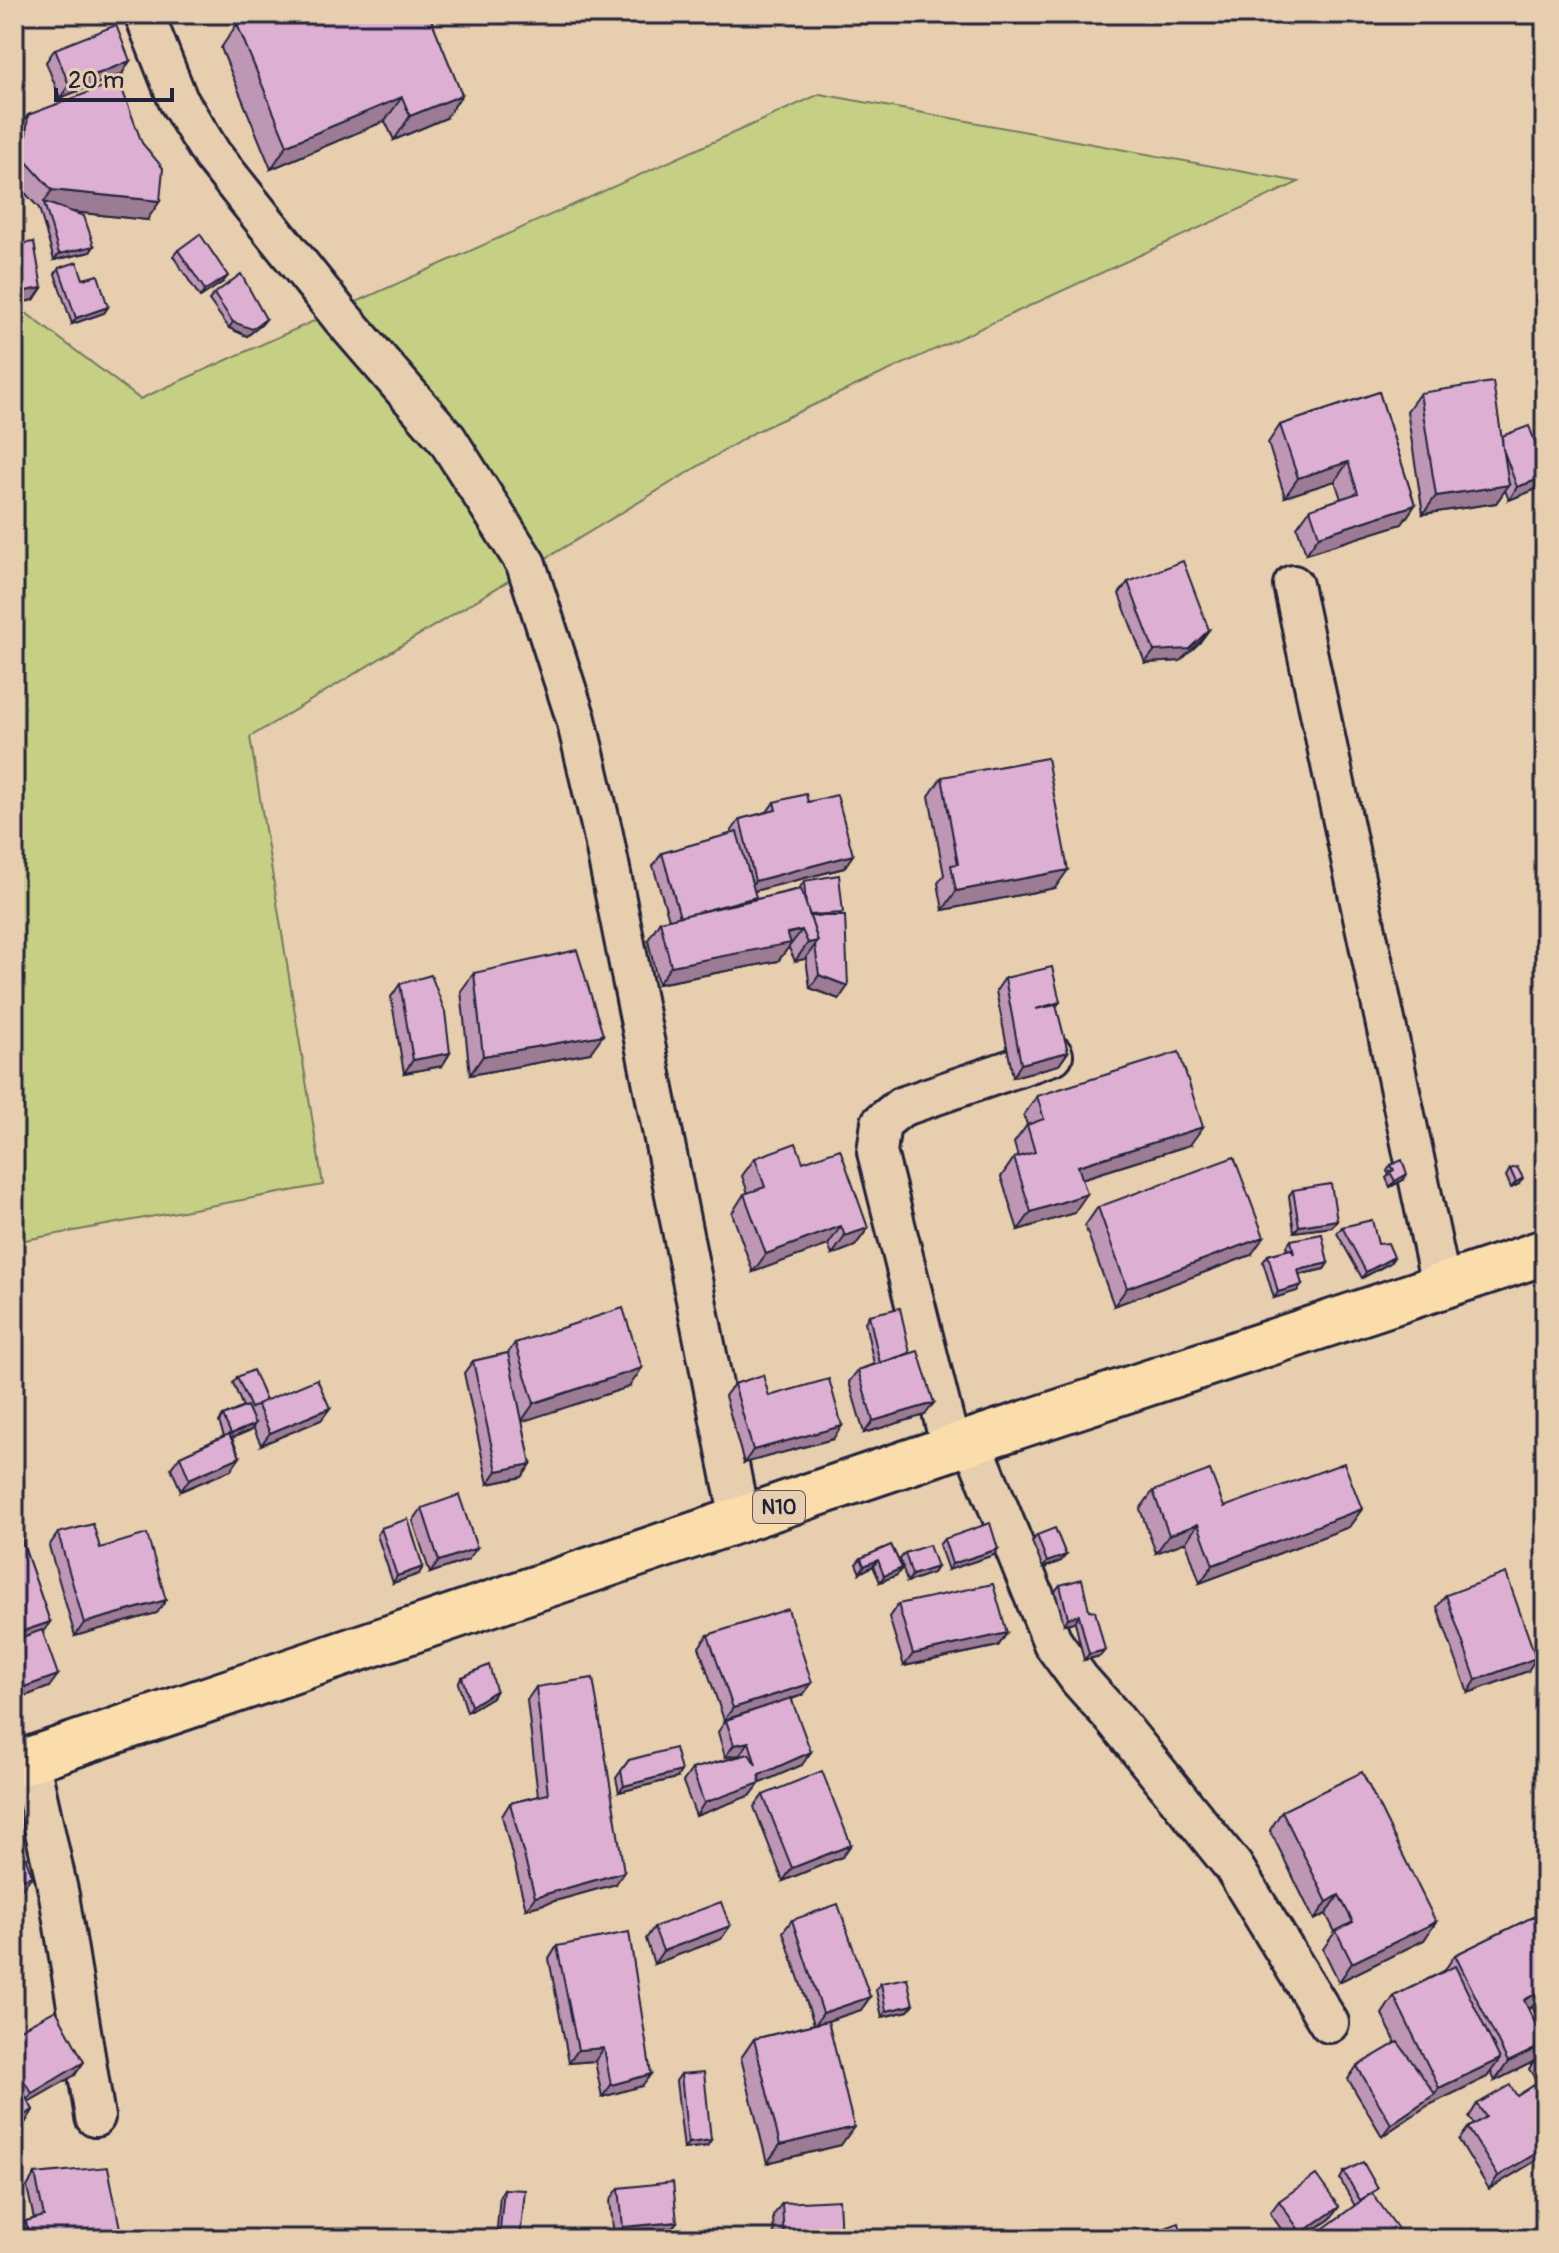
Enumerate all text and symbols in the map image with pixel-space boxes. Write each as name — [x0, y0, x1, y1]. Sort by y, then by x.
scale bar — [56, 52, 172, 102]
text: 20 m — [68, 66, 124, 95]
road number: N10 — [753, 1491, 805, 1523]

